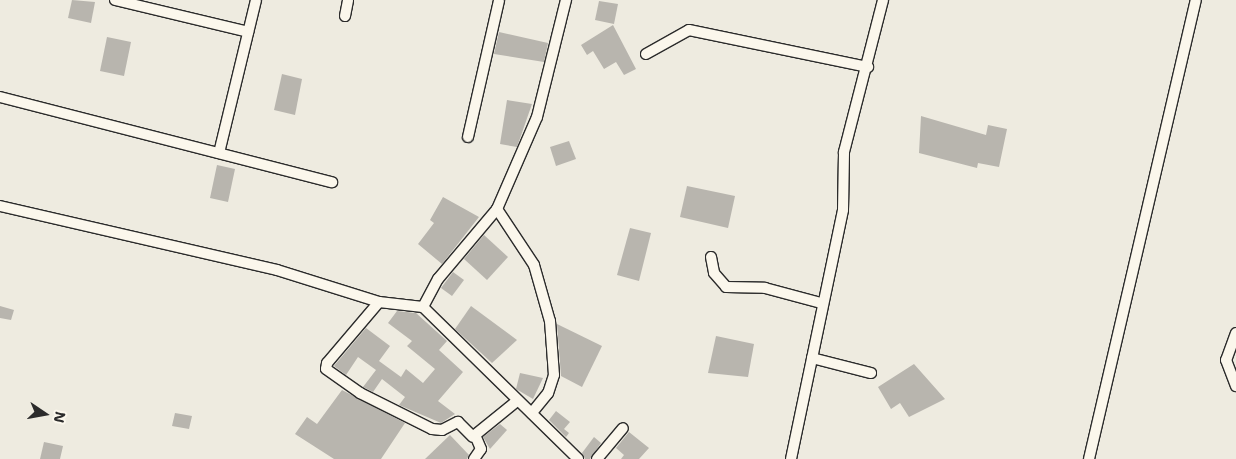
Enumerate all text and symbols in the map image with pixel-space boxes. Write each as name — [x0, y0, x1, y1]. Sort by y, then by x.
north arrow — [20, 389, 70, 439]
text: N — [50, 410, 70, 424]

